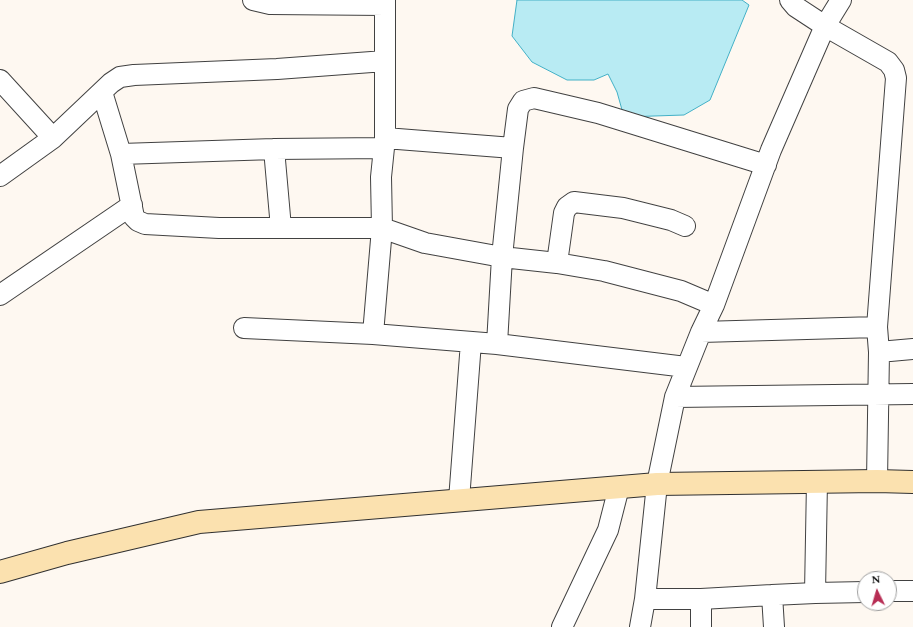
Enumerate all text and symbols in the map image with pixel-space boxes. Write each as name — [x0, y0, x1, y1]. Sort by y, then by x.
north arrow — [857, 571, 897, 611]
text: N — [871, 571, 881, 588]

